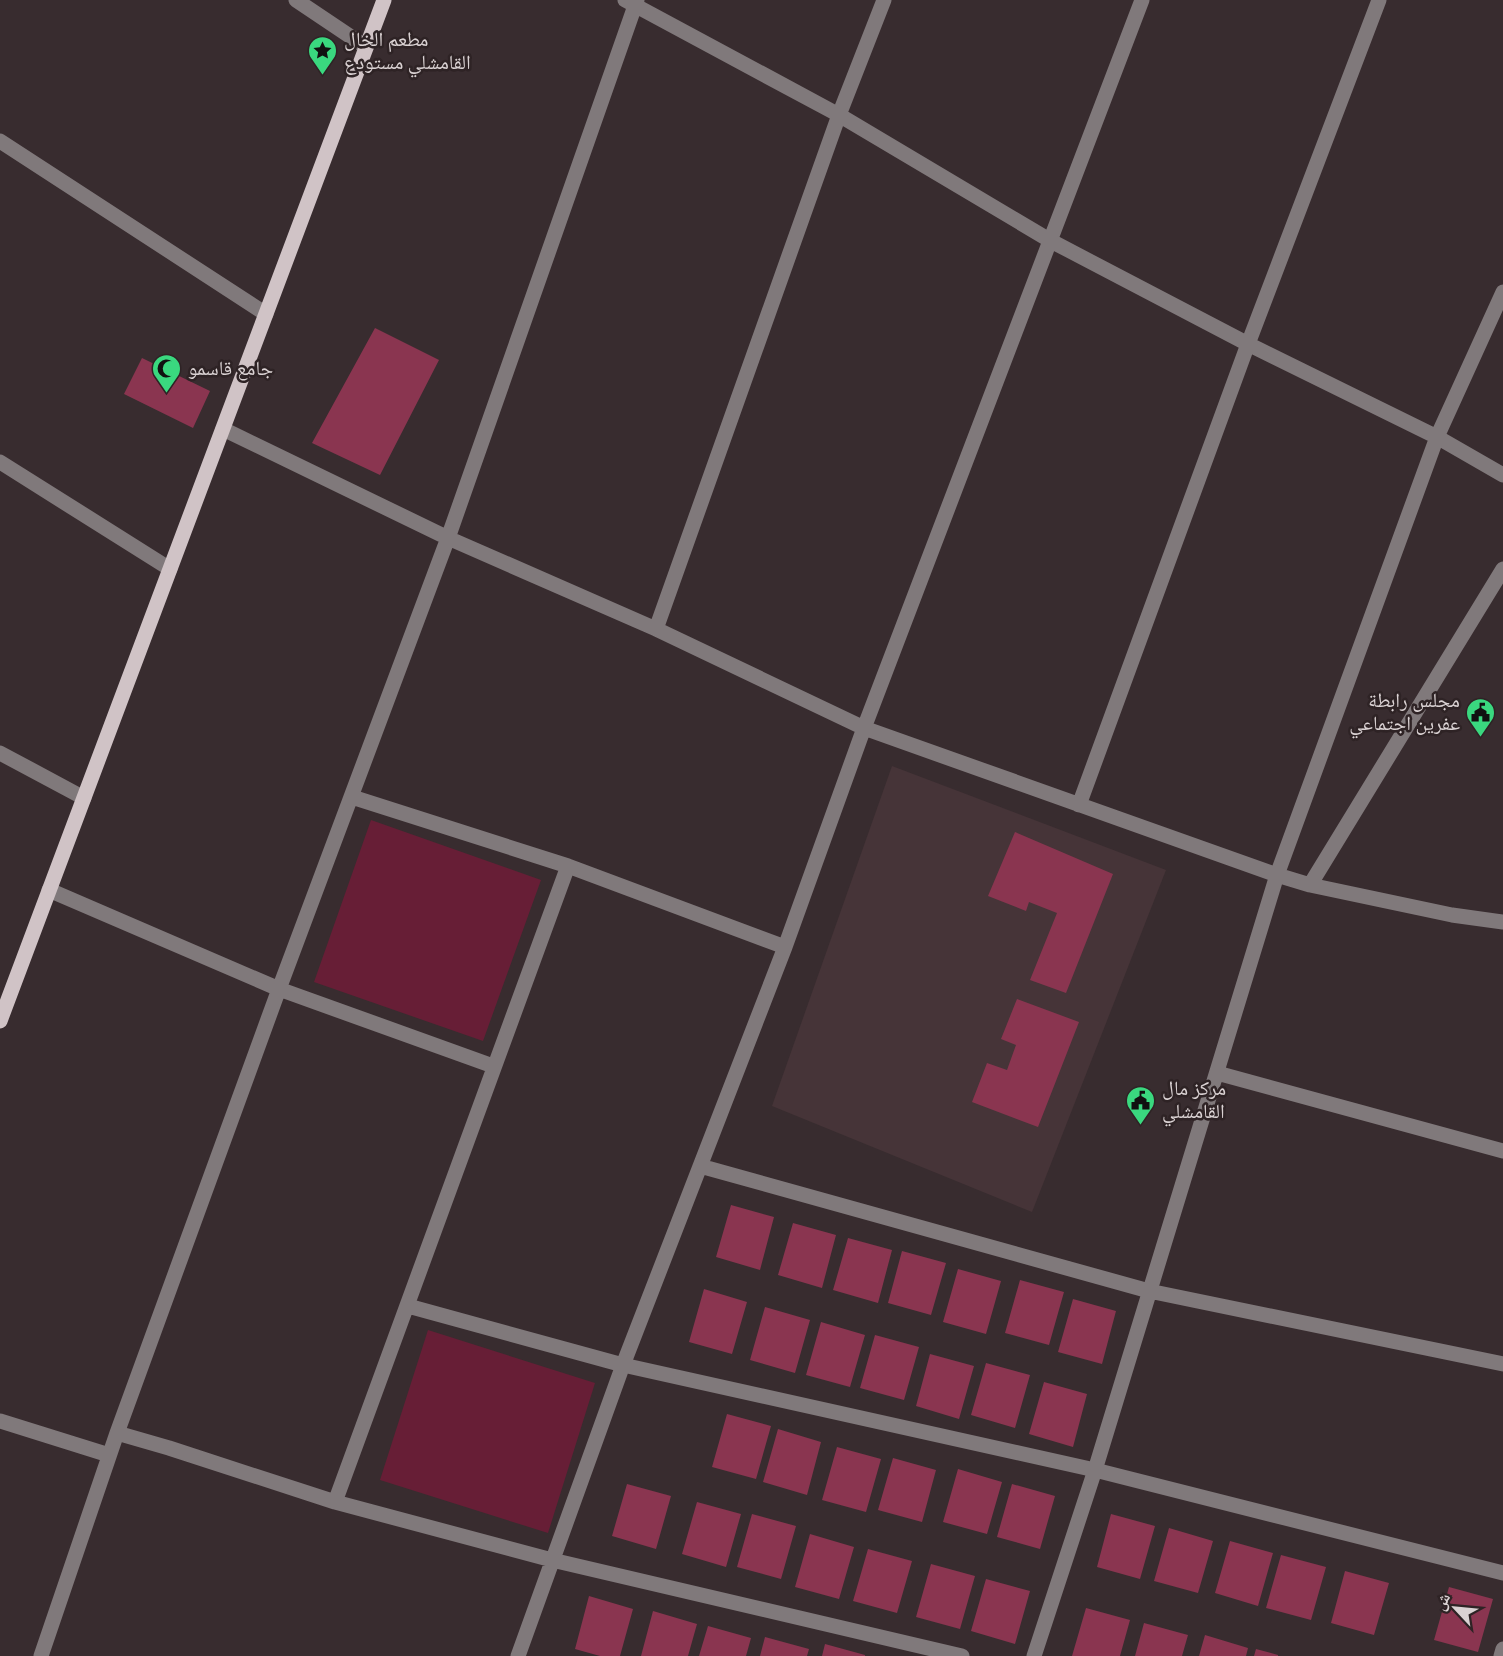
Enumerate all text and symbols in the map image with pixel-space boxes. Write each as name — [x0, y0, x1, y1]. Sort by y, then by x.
place label: مطعم الخال القامشلي مستودع — [344, 27, 471, 78]
place icon: مطعم الخال القامشلي مستودع — [307, 34, 339, 76]
mosque icon: جامع قاسمو — [151, 352, 183, 394]
place label: جامع قاسمو — [188, 356, 273, 381]
place label: مجلس رابطة عفرين اجتماعي — [1349, 688, 1460, 739]
public building icon: مجلس رابطة عفرين اجتماعي — [1465, 696, 1497, 738]
place label: مركز مال القامشلي — [1162, 1076, 1226, 1127]
public building icon: مركز مال القامشلي — [1125, 1084, 1157, 1126]
north arrow — [1425, 1578, 1485, 1638]
text: ش — [1430, 1590, 1454, 1613]

